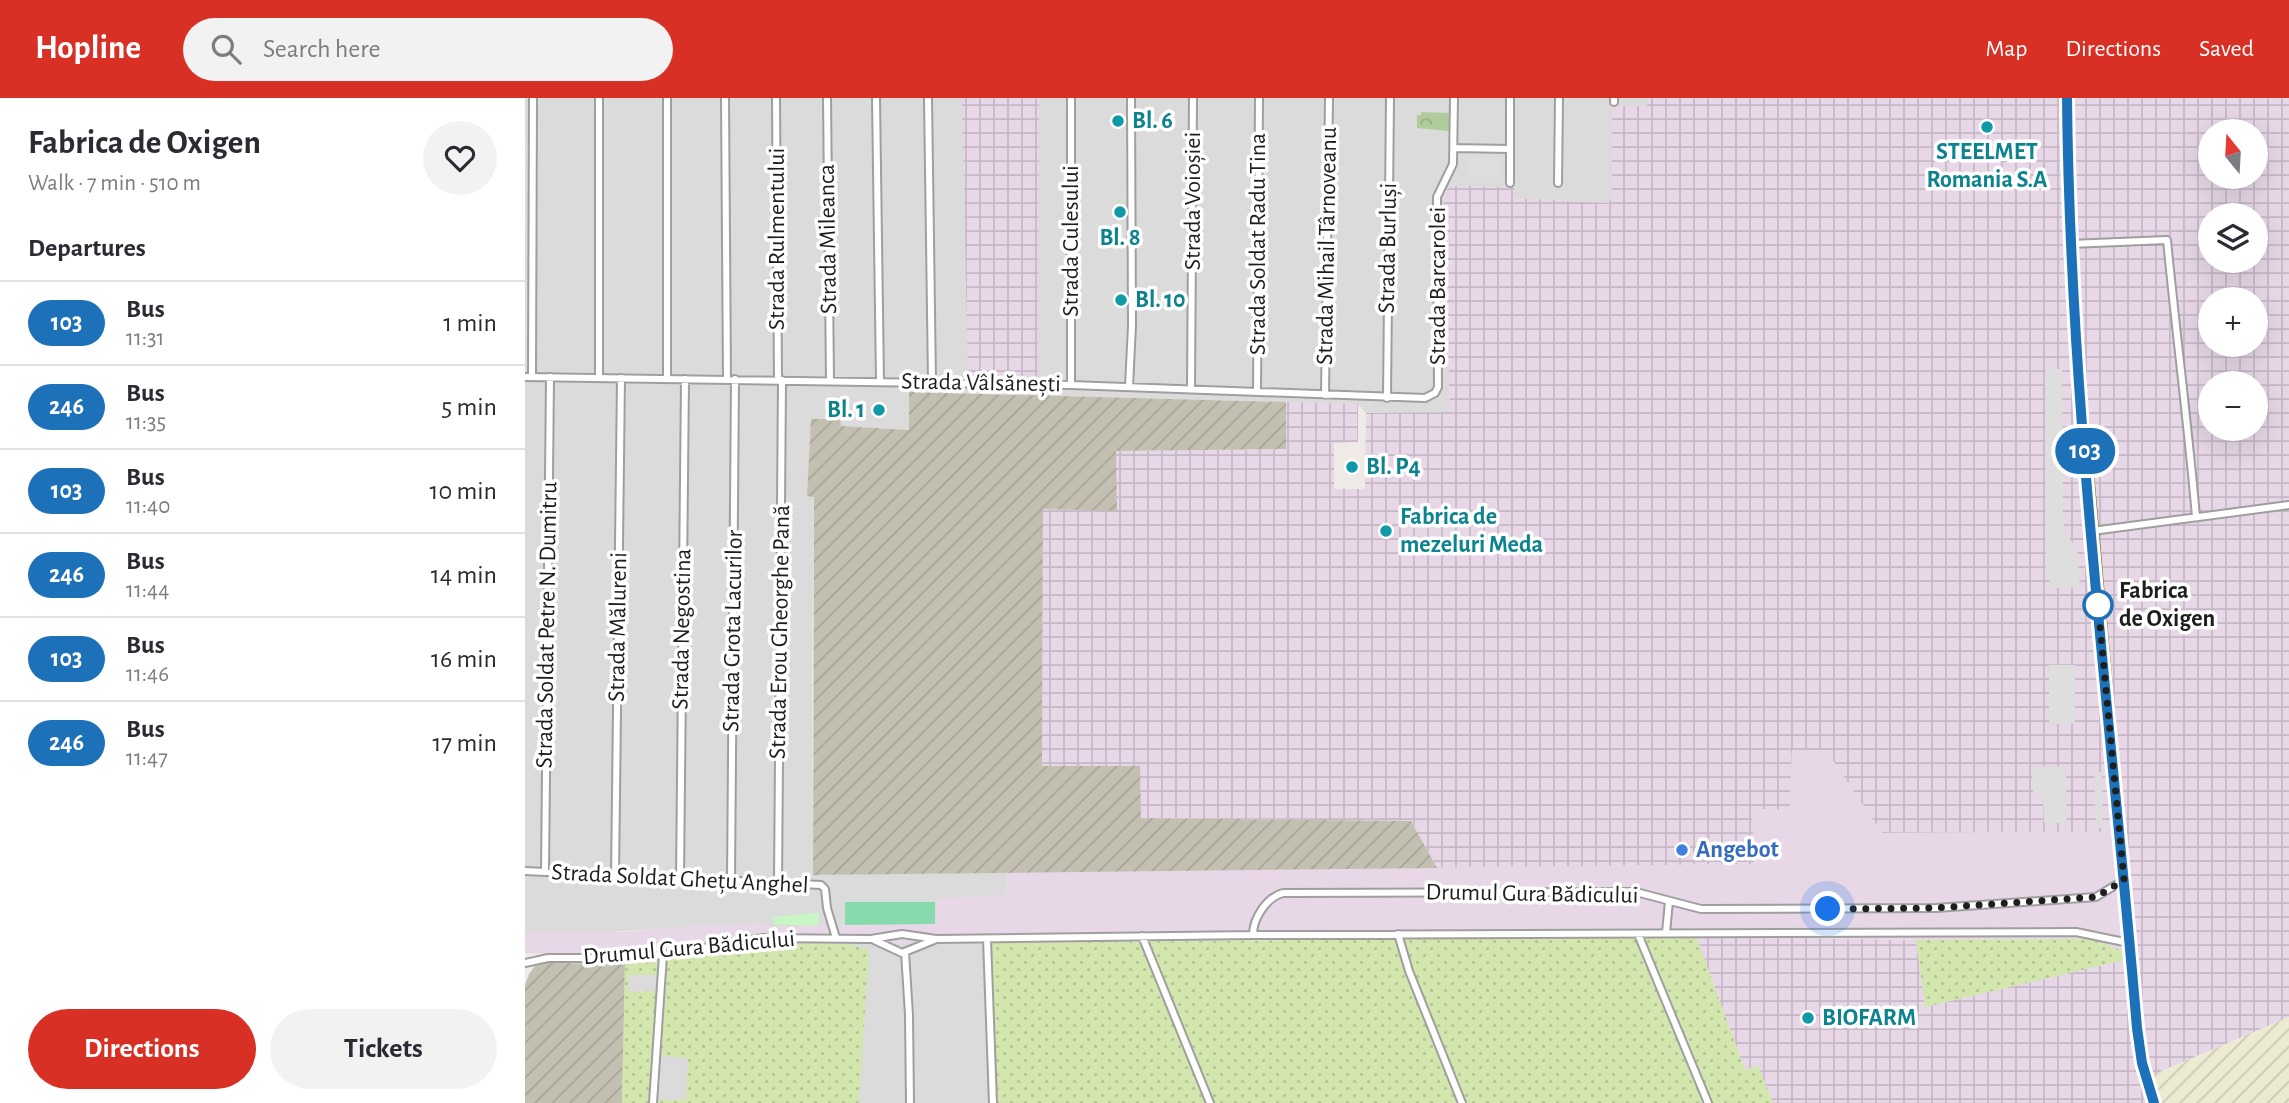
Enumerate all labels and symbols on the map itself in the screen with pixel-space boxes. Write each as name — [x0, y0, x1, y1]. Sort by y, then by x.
place label: Bl. 6 — [1132, 109, 1173, 133]
marker: Bl. 6 — [1110, 113, 1126, 129]
marker: STEELMET Romania S.A — [1979, 119, 1995, 135]
north arrow — [2198, 119, 2268, 189]
street label: Strada Mihail Târnoveanu — [1313, 127, 1341, 365]
street label: Strada Voioșiei — [1181, 132, 1206, 270]
street label: Strada Soldat Radu Tina — [1246, 133, 1270, 355]
place label: STEELMET Romania S.A — [1927, 140, 2048, 192]
street label: Strada Rulmentului — [765, 148, 789, 330]
street label: Strada Mileanca — [815, 164, 841, 314]
street label: Strada Culesului — [1059, 165, 1083, 317]
street label: Strada Burluși — [1375, 183, 1402, 313]
marker: Bl. 8 — [1112, 204, 1128, 220]
street label: Strada Barcarolei — [1426, 207, 1450, 365]
place label: Bl. 8 — [1099, 226, 1141, 250]
place label: Bl. 10 — [1135, 288, 1185, 312]
marker: Bl. 10 — [1113, 292, 1129, 308]
street label: Strada Vâlsănești — [901, 370, 1061, 397]
place label: Bl. 1 — [827, 398, 865, 422]
marker: Bl. 1 — [871, 402, 887, 418]
line badge: 103 — [2045, 428, 2125, 474]
place label: Bl. P4 — [1366, 455, 1421, 479]
marker: Bl. P4 — [1344, 459, 1360, 475]
street label: Strada Soldat Petre N. Dumitru — [532, 481, 562, 769]
street label: Strada Erou Gheorghe Pană — [766, 505, 794, 759]
place label: Fabrica de mezeluri Meda — [1400, 505, 1543, 557]
marker: Fabrica de mezeluri Meda — [1378, 523, 1394, 539]
street label: Strada Grota Lacurilor — [719, 529, 747, 732]
street label: Strada Negostina — [669, 548, 695, 710]
street label: Strada Mălureni — [605, 552, 631, 702]
place label: Fabrica de Oxigen — [2119, 579, 2215, 631]
marker: Fabrica de Oxigen — [2083, 590, 2113, 620]
place label: Angebot — [1696, 838, 1779, 862]
marker: Angebot — [1674, 842, 1690, 858]
street label: Strada Soldat Ghețu Anghel — [551, 860, 809, 899]
street label: Drumul Gura Bădicului — [1425, 880, 1639, 908]
your location — [1810, 891, 1845, 926]
street label: Drumul Gura Bădicului — [582, 927, 796, 969]
place label: BIOFARM — [1822, 1006, 1916, 1030]
marker: BIOFARM — [1800, 1010, 1816, 1026]

